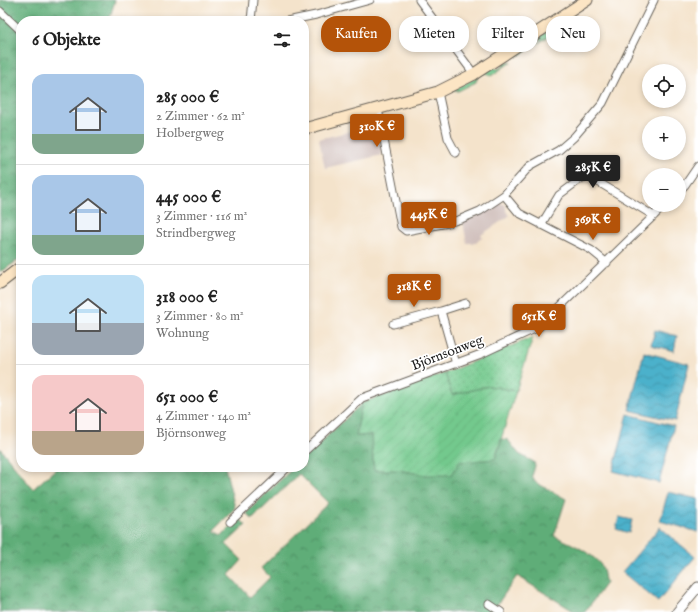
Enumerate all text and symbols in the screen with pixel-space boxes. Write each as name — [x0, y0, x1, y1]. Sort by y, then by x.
chip: Kaufen — [321, 16, 391, 52]
chip: Mieten — [399, 16, 469, 52]
chip: Filter — [477, 16, 538, 52]
chip: Neu — [546, 16, 600, 52]
icon: filters — [271, 29, 293, 51]
text: 6 Objekte — [32, 30, 101, 51]
map controls — [642, 64, 686, 212]
button: locate — [642, 64, 686, 108]
text: 285 000 € — [156, 87, 219, 108]
icon: home — [64, 90, 112, 138]
text: 2 Zimmer · 62 m² — [156, 108, 245, 125]
pin: 310K € — [344, 114, 410, 148]
button: + — [642, 116, 686, 160]
text: 310K € — [359, 118, 395, 135]
text: Holbergweg — [156, 125, 224, 142]
pin: 285K € — [560, 155, 626, 189]
text: 285K € — [575, 159, 611, 176]
button: − — [642, 168, 686, 212]
text: 445 000 € — [156, 187, 221, 208]
icon: home — [64, 191, 112, 239]
pin: 445K € — [396, 202, 462, 236]
text: 445K € — [410, 206, 448, 223]
pin: 369K € — [560, 207, 626, 241]
text: 3 Zimmer · 116 m² — [156, 208, 247, 225]
text: 369K € — [575, 211, 611, 228]
text: Strindbergweg — [156, 225, 236, 242]
pin: 318K € — [381, 274, 447, 308]
text: 318K € — [397, 278, 431, 295]
text: 318 000 € — [156, 287, 218, 308]
icon: home — [64, 291, 112, 339]
pin: 651K € — [506, 304, 572, 338]
text: 3 Zimmer · 80 m² — [156, 308, 244, 325]
text: 651K € — [522, 308, 556, 325]
text: Wohnung — [156, 325, 209, 342]
street label: Björnsonweg — [409, 331, 486, 375]
text: 651 000 € — [156, 387, 218, 408]
icon: home — [64, 391, 112, 439]
text: 4 Zimmer · 140 m² — [156, 408, 251, 425]
text: Björnsonweg — [156, 425, 226, 442]

